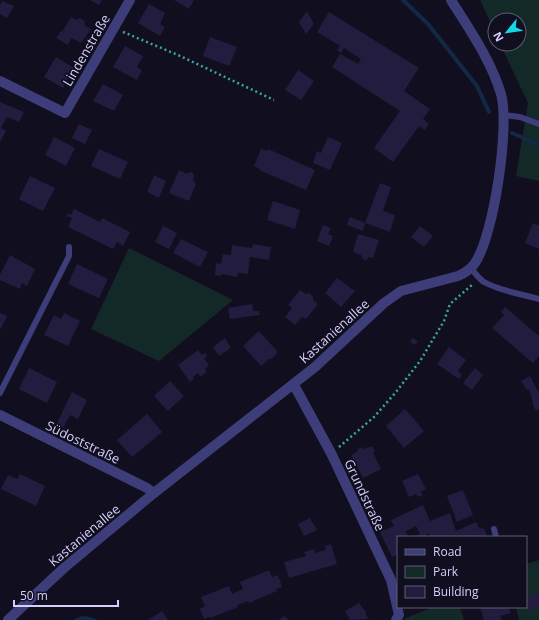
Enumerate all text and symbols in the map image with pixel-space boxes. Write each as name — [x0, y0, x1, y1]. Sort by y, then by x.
street label: Lindenstraße — [58, 11, 114, 89]
north arrow — [487, 12, 527, 52]
text: N — [489, 30, 507, 45]
street label: Kastanienallee — [295, 295, 373, 367]
street label: Südoststraße — [43, 416, 123, 468]
street label: Grundstraße — [340, 456, 390, 534]
street label: Kastanienallee — [44, 500, 124, 570]
legend — [397, 536, 527, 608]
text: Road — [433, 543, 462, 560]
text: Park — [433, 563, 459, 580]
scale bar — [14, 582, 118, 608]
text: Building — [433, 583, 479, 600]
text: 50 m — [20, 587, 48, 604]

